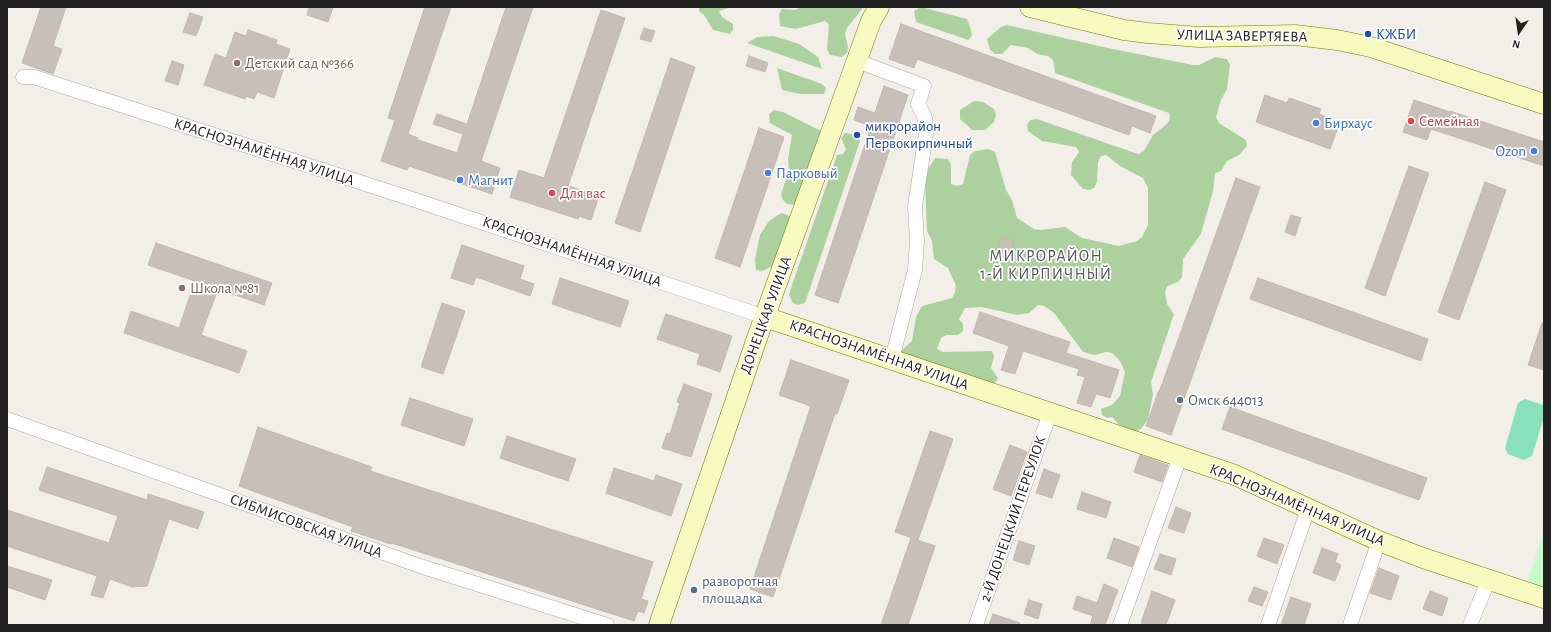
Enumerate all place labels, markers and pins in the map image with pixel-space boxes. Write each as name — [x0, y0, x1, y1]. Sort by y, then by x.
place label: КЖБИ — [1376, 25, 1416, 43]
marker: КЖБИ — [1363, 29, 1373, 39]
place label: Детский сад №366 — [245, 54, 354, 72]
marker: Детский сад №366 — [232, 58, 242, 68]
place label: Семейная — [1419, 112, 1480, 130]
place label: Бирхаус — [1324, 114, 1373, 132]
marker: Семейная — [1406, 116, 1416, 126]
place label: микрорайон Первокирпичный — [865, 117, 973, 152]
marker: Бирхаус — [1311, 118, 1321, 128]
marker: микрорайон Первокирпичный — [852, 130, 862, 140]
place label: Ozon — [1496, 142, 1526, 160]
marker: Ozon — [1529, 146, 1539, 156]
place label: Парковый — [776, 164, 838, 182]
marker: Парковый — [763, 168, 773, 178]
place label: Магнит — [468, 171, 513, 189]
marker: Магнит — [455, 175, 465, 185]
place label: Для вас — [560, 184, 606, 202]
marker: Для вас — [547, 188, 557, 198]
place label: Школа №81 — [190, 279, 259, 297]
marker: Школа №81 — [177, 283, 187, 293]
place label: Омск 644013 — [1188, 391, 1263, 409]
marker: Омск 644013 — [1175, 395, 1185, 405]
place label: разворотная площадка — [702, 572, 778, 607]
marker: разворотная площадка — [689, 585, 699, 595]

